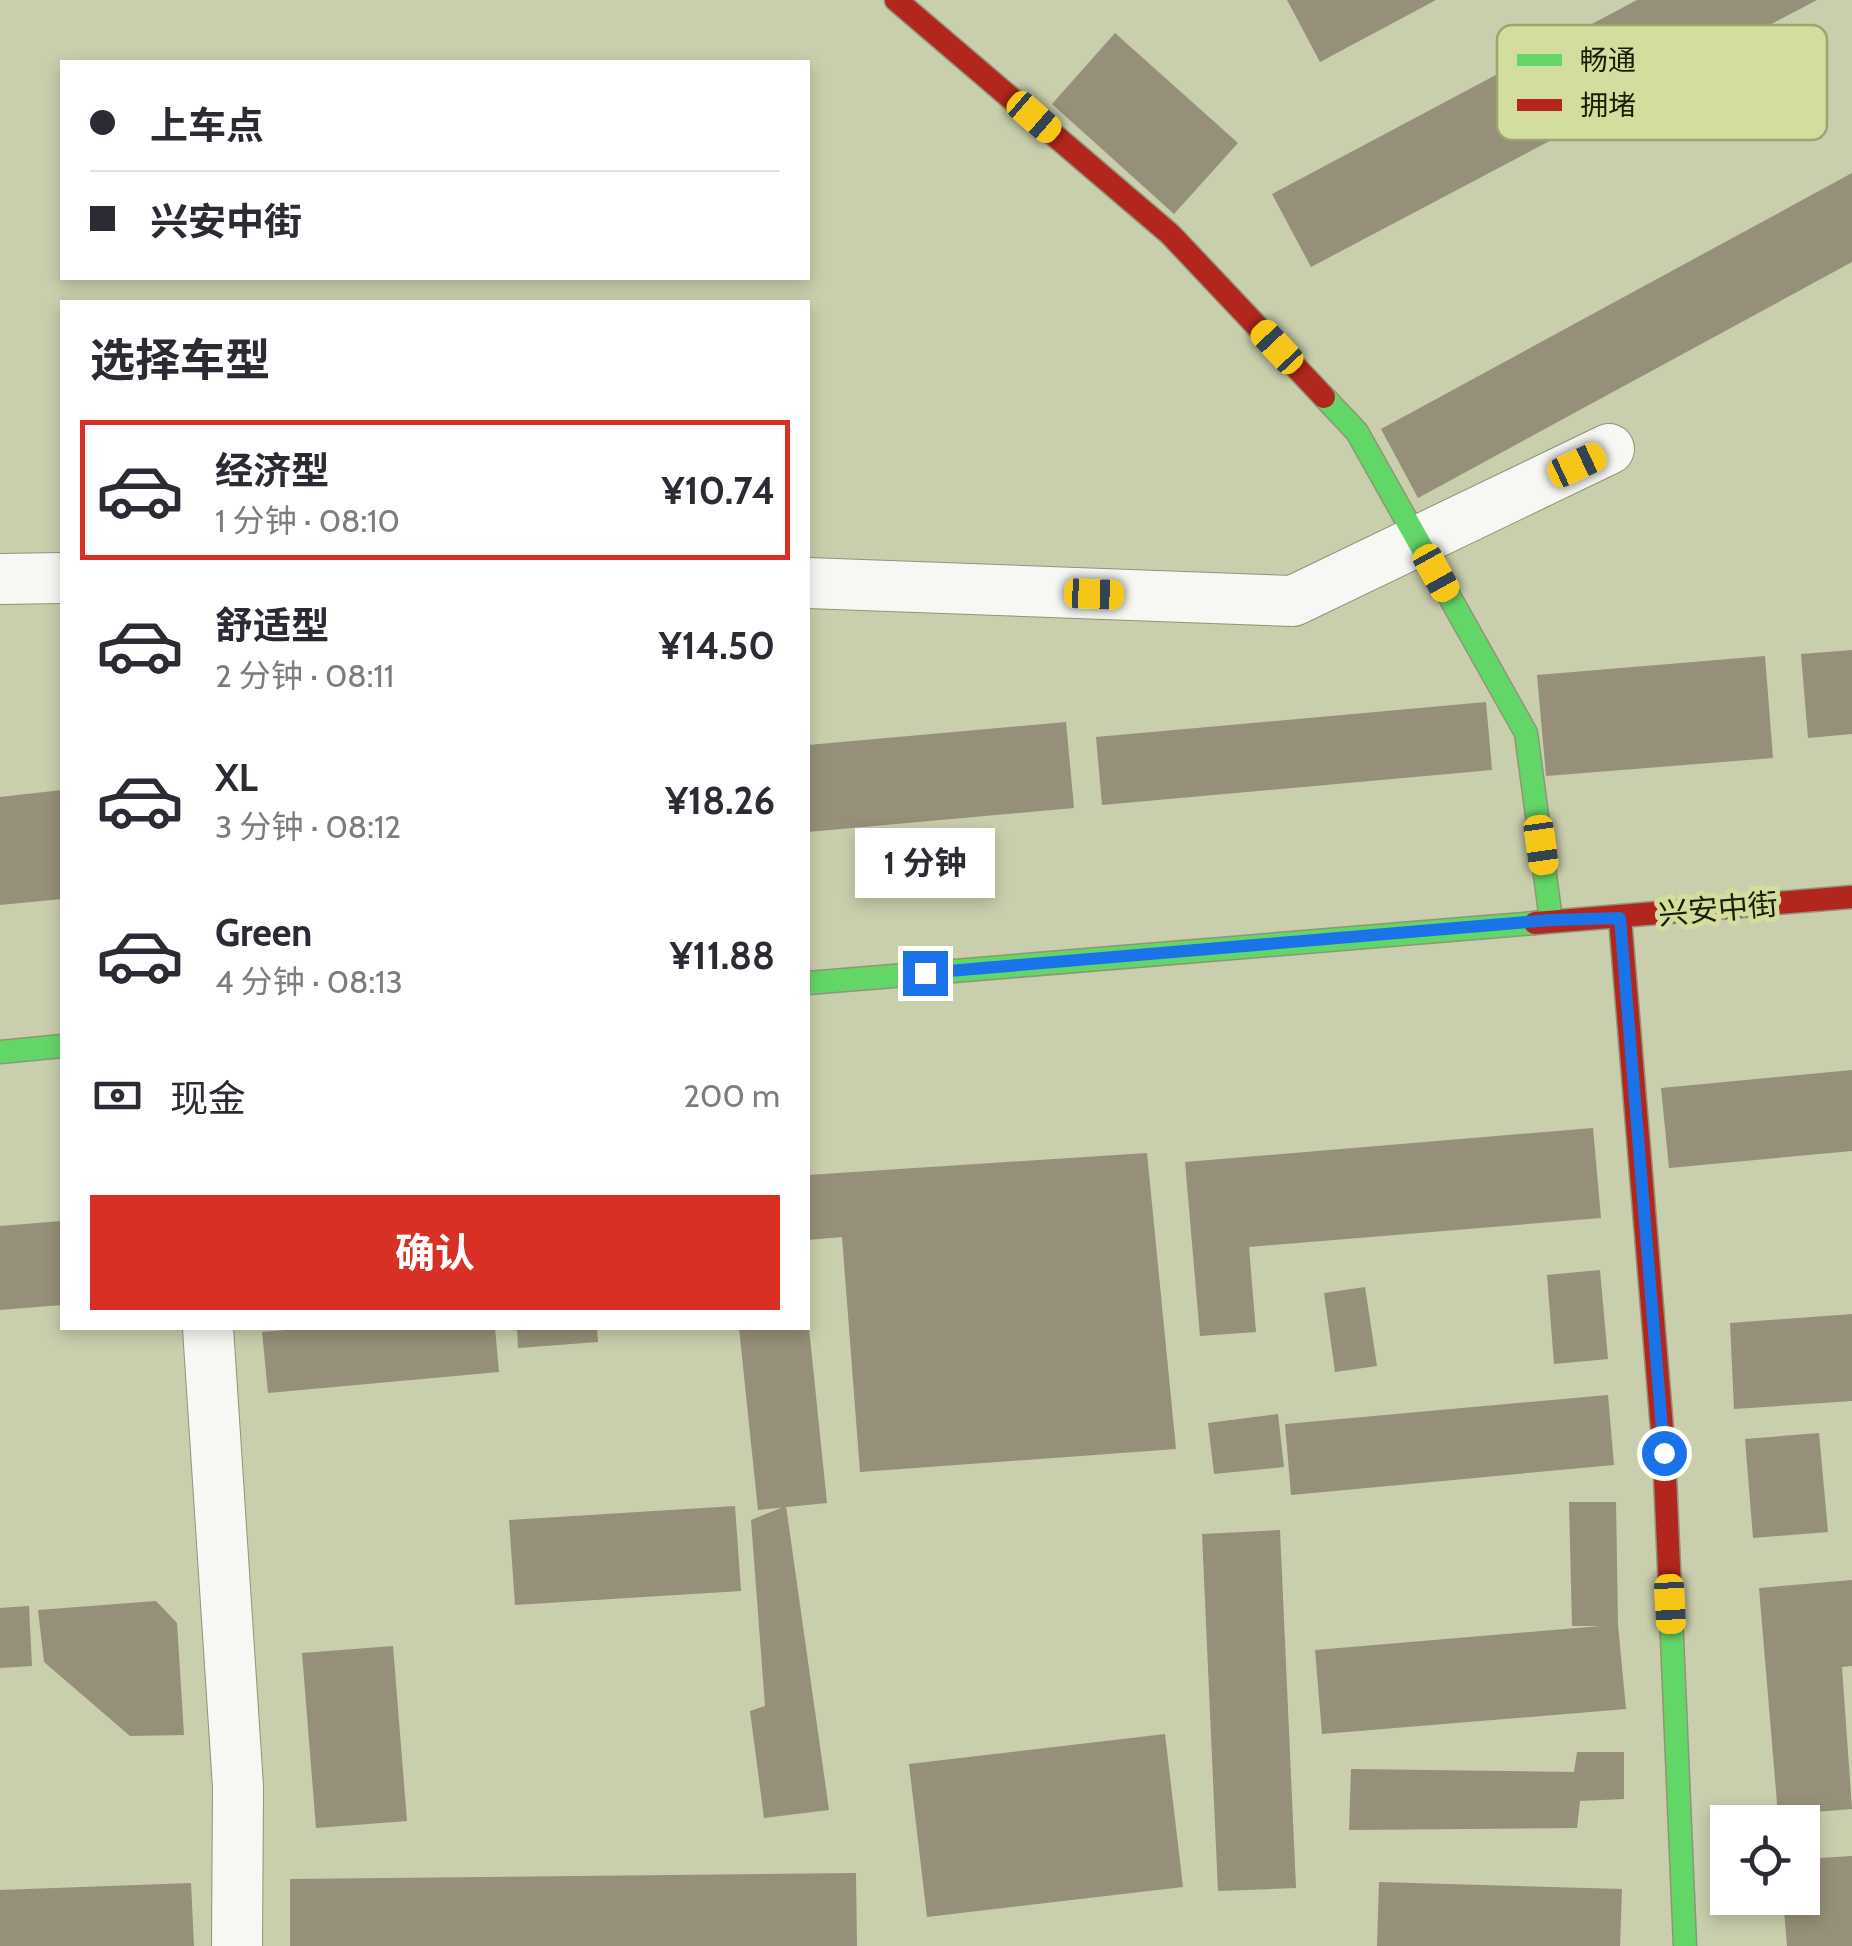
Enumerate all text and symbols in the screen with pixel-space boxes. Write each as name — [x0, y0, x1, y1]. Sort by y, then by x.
legend — [1497, 25, 1827, 140]
text: 畅通 — [1580, 43, 1636, 77]
car — [1002, 86, 1066, 148]
text: 拥堵 — [1580, 88, 1636, 122]
text: 上车点 — [150, 102, 264, 149]
text: 兴安中街 — [150, 198, 302, 245]
car — [1246, 315, 1308, 379]
text: 选择车型 — [90, 333, 270, 387]
car — [1543, 439, 1611, 491]
icon: car — [95, 445, 185, 535]
text: 经济型 — [215, 447, 329, 494]
text: ¥10.74 — [661, 467, 775, 514]
text: 1 分钟 · 08:10 — [215, 501, 400, 540]
car — [1408, 539, 1464, 607]
car — [1063, 578, 1125, 610]
icon: car — [95, 600, 185, 690]
text: 舒适型 — [215, 602, 329, 649]
text: ¥14.50 — [659, 622, 775, 669]
text: 2 分钟 · 08:11 — [215, 656, 394, 695]
text: XL — [215, 754, 258, 801]
icon: car — [95, 755, 185, 845]
text: ¥18.26 — [665, 777, 775, 824]
text: 3 分钟 · 08:12 — [215, 807, 401, 846]
car — [1522, 813, 1560, 877]
callout: 1 分钟 — [855, 828, 995, 898]
text: 1 分钟 — [883, 843, 967, 882]
street label: 兴安中街 — [1657, 885, 1779, 933]
text: Green — [215, 909, 312, 956]
icon: car — [95, 910, 185, 1000]
text: ¥11.88 — [670, 932, 775, 979]
route end — [903, 951, 948, 996]
text: 4 分钟 · 08:13 — [215, 962, 403, 1001]
icon: cash — [90, 1068, 145, 1123]
text: 现金 — [170, 1075, 246, 1122]
text: 200 m — [683, 1076, 780, 1115]
button: 确认 — [90, 1195, 780, 1310]
route start — [1642, 1431, 1687, 1476]
car — [1653, 1573, 1687, 1635]
map controls — [1710, 1805, 1820, 1915]
button: locate — [1710, 1805, 1820, 1915]

